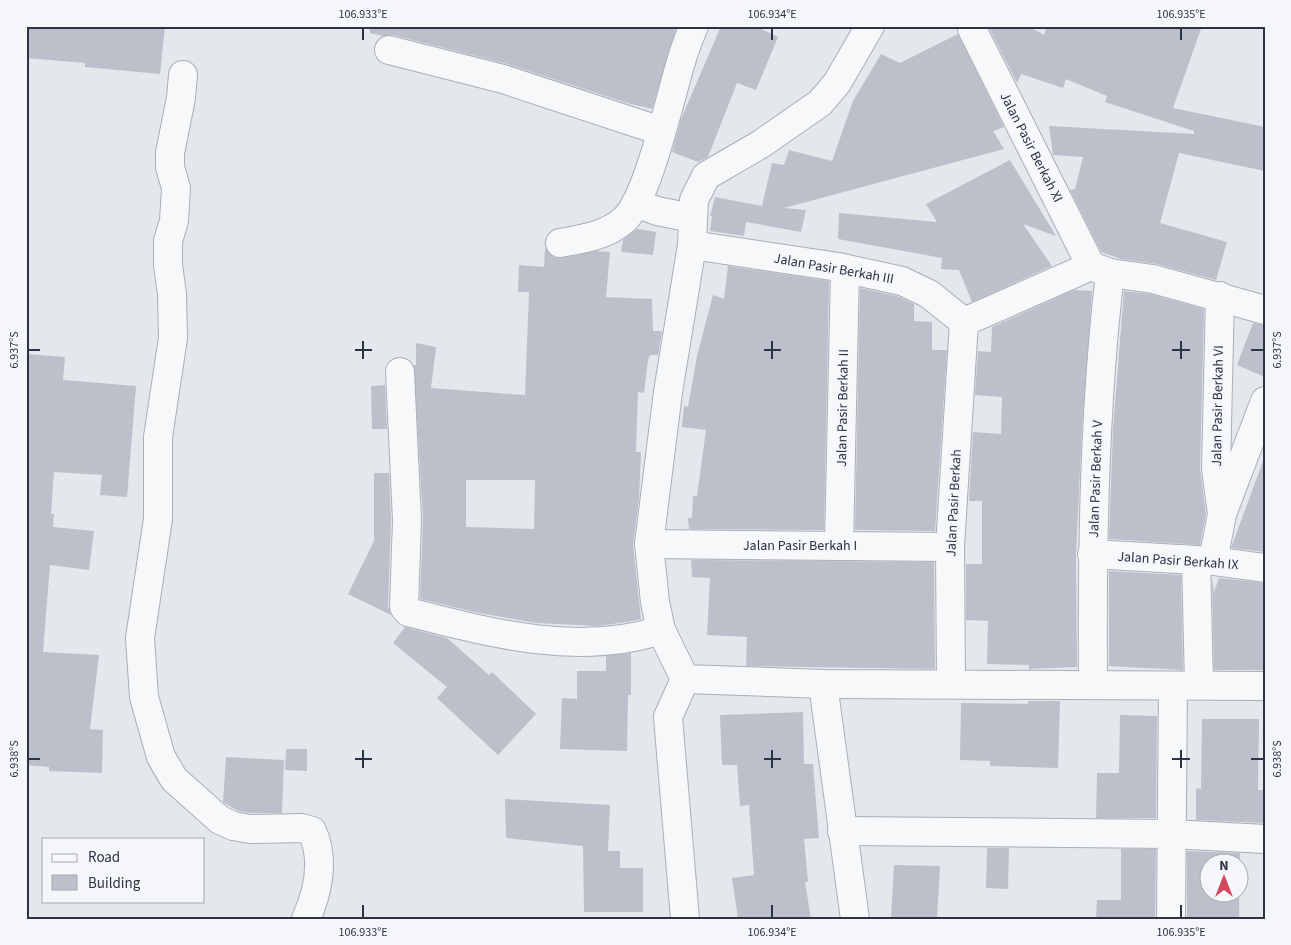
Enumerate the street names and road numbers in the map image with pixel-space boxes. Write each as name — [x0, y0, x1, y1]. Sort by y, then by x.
street label: Jalan Pasir Berkah XI — [995, 89, 1068, 206]
street label: Jalan Pasir Berkah III — [772, 249, 895, 289]
street label: Jalan Pasir Berkah VI — [1207, 345, 1229, 467]
street label: Jalan Pasir Berkah II — [832, 349, 854, 467]
street label: Jalan Pasir Berkah V — [1084, 419, 1108, 538]
street label: Jalan Pasir Berkah — [941, 449, 967, 557]
street label: Jalan Pasir Berkah I — [743, 536, 857, 556]
street label: Jalan Pasir Berkah IX — [1117, 547, 1239, 575]

